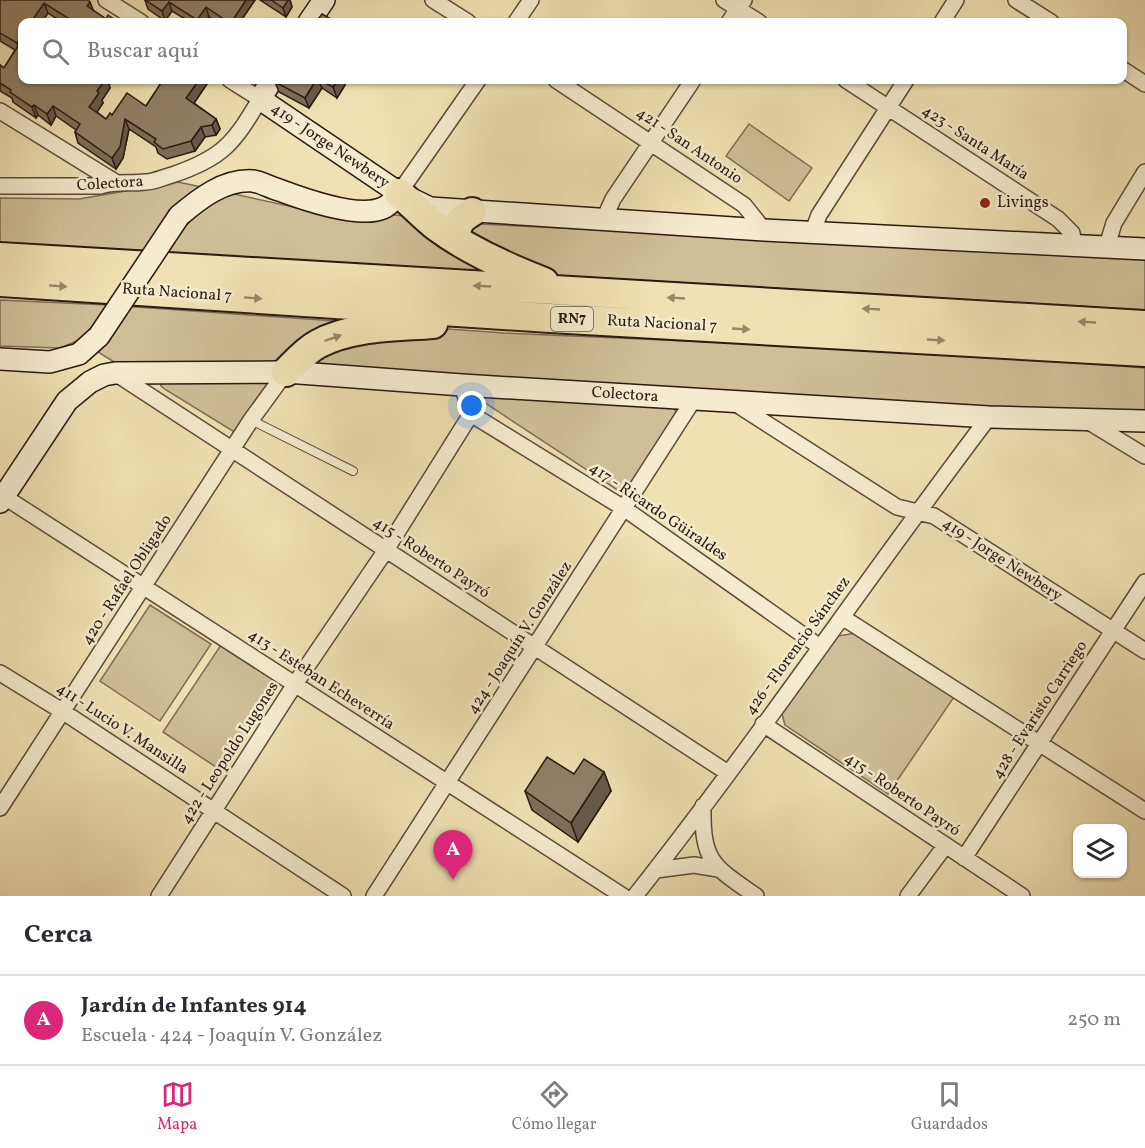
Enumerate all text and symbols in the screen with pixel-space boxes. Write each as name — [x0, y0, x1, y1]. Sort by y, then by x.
search box — [18, 18, 1127, 84]
icon: search — [39, 35, 72, 68]
text: Buscar aquí — [87, 36, 199, 67]
street label: 419 - Jorge Newbery — [266, 98, 394, 194]
street label: 423 - Santa María — [917, 100, 1033, 186]
street label: 421 - San Antonio — [631, 102, 747, 190]
street label: Colectora — [76, 171, 144, 197]
place label: Livings — [997, 192, 1049, 214]
marker: Livings — [978, 196, 992, 210]
street label: Ruta Nacional 7 — [121, 278, 233, 308]
one-way arrow — [49, 281, 68, 290]
one-way arrow — [472, 282, 491, 291]
one-way arrow — [667, 293, 686, 302]
one-way arrow — [243, 294, 262, 303]
one-way arrow — [861, 304, 880, 314]
road number: RN7 — [551, 307, 593, 331]
street label: Ruta Nacional 7 — [606, 310, 718, 338]
one-way arrow — [1077, 317, 1096, 326]
one-way arrow — [732, 324, 751, 334]
one-way arrow — [324, 333, 342, 343]
one-way arrow — [926, 336, 945, 345]
street label: Colectora — [591, 382, 659, 408]
your location — [457, 391, 486, 420]
street label: 417 - Ricardo Güiraldes — [584, 457, 732, 567]
street label: 420 - Rafael Obligado — [77, 510, 177, 650]
street label: 415 - Roberto Payró — [368, 512, 494, 604]
street label: 419 - Jorge Newbery — [938, 513, 1067, 607]
street label: 424 - Joaquín V. González — [462, 557, 578, 719]
street label: 426 - Florencio Sánchez — [740, 572, 856, 720]
street label: 413 - Esteban Echeverría — [243, 624, 399, 736]
street label: 428 - Evaristo Carriego — [987, 636, 1093, 784]
street label: 422 - Leopoldo Lugones — [176, 677, 285, 829]
street label: 411 - Lucio V. Mansilla — [52, 678, 192, 780]
street label: 415 - Roberto Payró — [840, 748, 964, 842]
map controls — [1073, 824, 1127, 878]
button: layers — [1073, 824, 1127, 878]
pin: A — [434, 830, 472, 880]
text: Cerca — [24, 917, 93, 953]
text: Jardín de Infantes 914 — [81, 991, 307, 1022]
text: A — [36, 1006, 51, 1034]
text: 250 m — [1067, 1006, 1121, 1034]
text: Escuela · 424 - Joaquín V. González — [81, 1022, 382, 1050]
tab: Mapa — [157, 1078, 197, 1136]
tab: Cómo llegar — [512, 1078, 597, 1136]
tab: Guardados — [911, 1078, 988, 1136]

